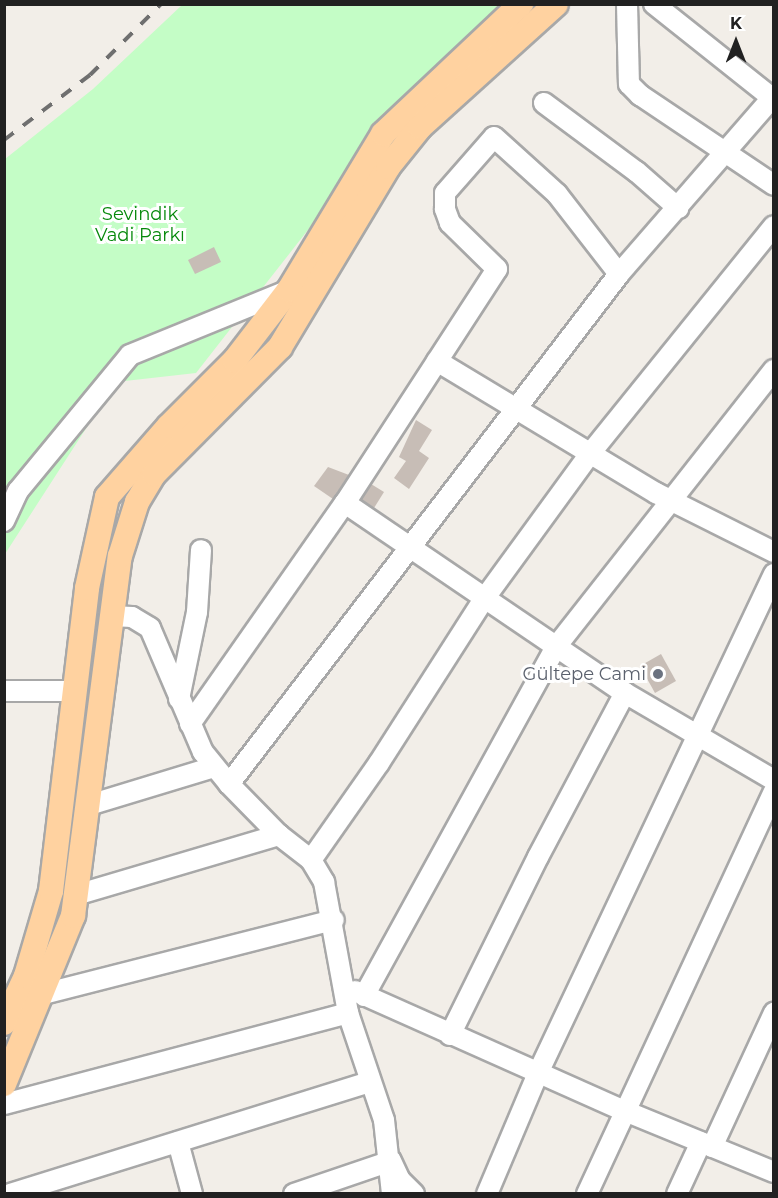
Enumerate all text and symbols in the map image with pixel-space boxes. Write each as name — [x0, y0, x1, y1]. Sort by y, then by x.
north arrow — [706, 12, 766, 72]
text: K — [730, 14, 742, 33]
park label: Sevindik Vadi Parkı — [95, 204, 185, 246]
place label: Gültepe Cami — [522, 663, 646, 685]
marker: Gültepe Cami — [651, 667, 665, 681]

